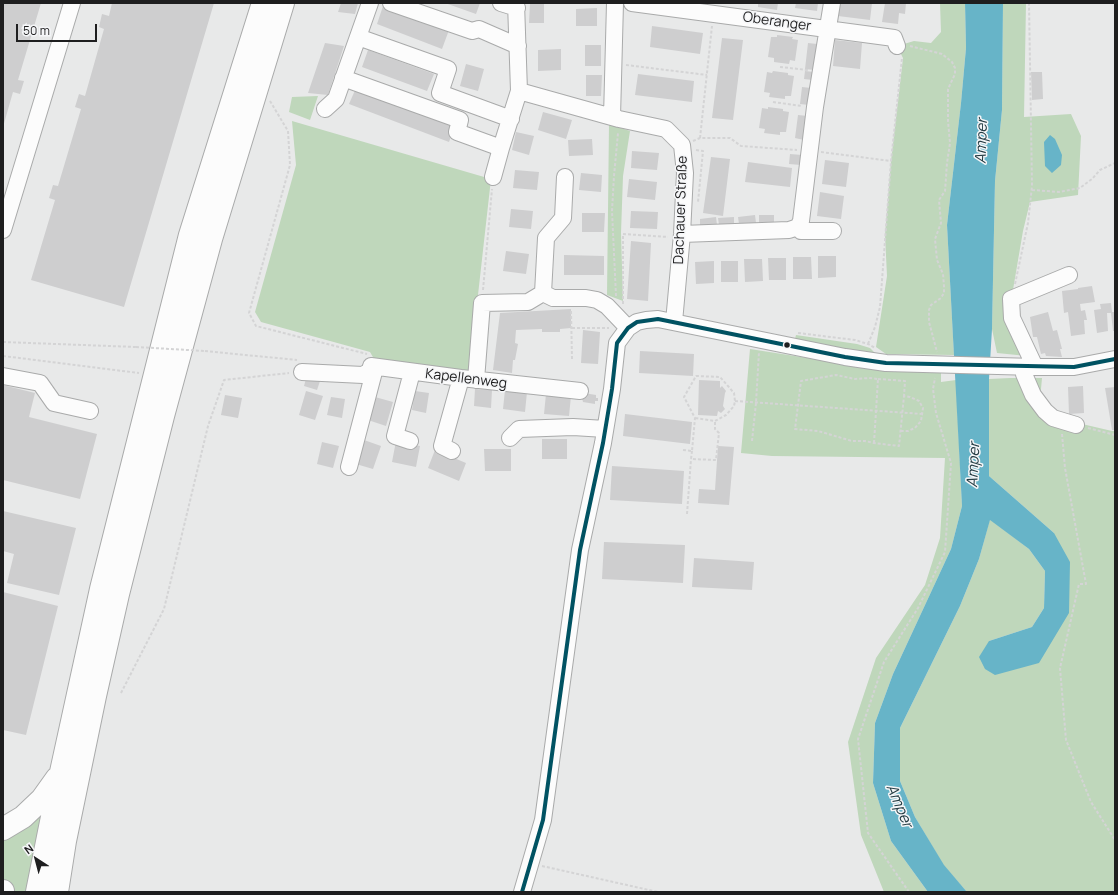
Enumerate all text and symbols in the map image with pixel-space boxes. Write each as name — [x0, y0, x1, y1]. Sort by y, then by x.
street label: Oberanger — [742, 9, 812, 35]
scale bar — [18, 16, 99, 42]
text: 50 m — [23, 22, 50, 39]
water label: Amper — [972, 118, 992, 164]
street label: Dachauer Straße — [671, 155, 691, 265]
unlabelled marker — [782, 340, 792, 350]
street label: Kapellenweg — [424, 366, 508, 392]
water label: Amper — [964, 442, 984, 488]
water label: Amper — [882, 782, 916, 830]
north arrow — [16, 839, 56, 879]
text: N — [21, 840, 36, 857]

